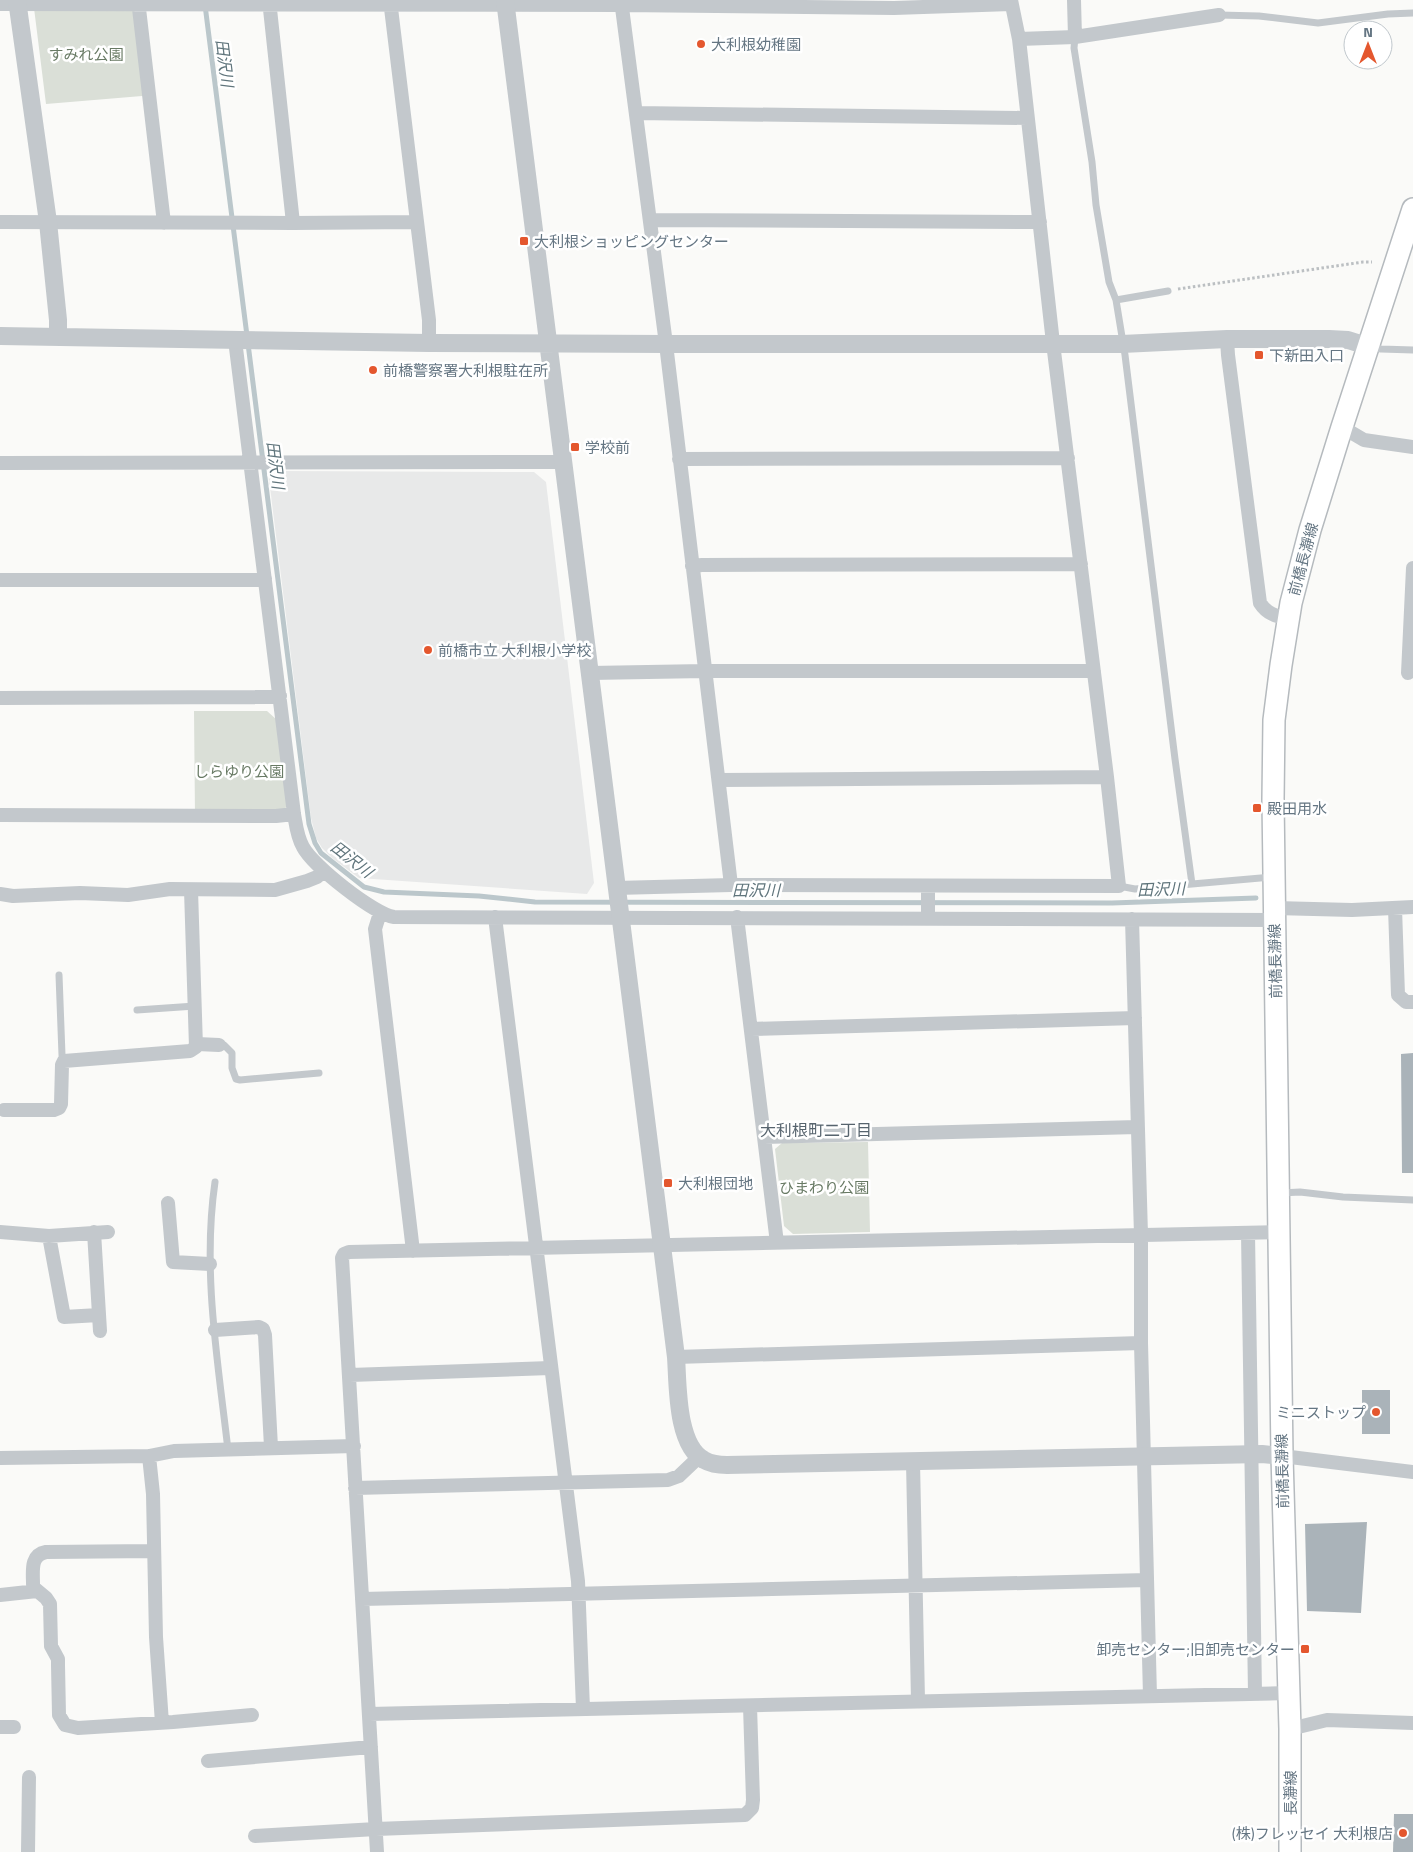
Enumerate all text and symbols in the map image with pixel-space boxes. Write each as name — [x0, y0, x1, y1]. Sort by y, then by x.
north arrow — [1343, 20, 1393, 70]
text: N — [1363, 21, 1373, 42]
place label: 大利根幼稚園 — [711, 33, 801, 56]
water label: 田沢川 — [210, 38, 240, 90]
marker: 大利根幼稚園 — [695, 38, 707, 50]
park label: すみれ公園 — [48, 43, 124, 66]
place label: 大利根ショッピングセンター — [534, 230, 729, 253]
marker: 大利根ショッピングセンター — [518, 235, 530, 247]
place label: 下新田入口 — [1269, 344, 1344, 367]
marker: 下新田入口 — [1253, 349, 1265, 361]
place label: 前橋警察署大利根駐在所 — [383, 359, 548, 382]
marker: 前橋警察署大利根駐在所 — [367, 364, 379, 376]
place label: 学校前 — [585, 436, 630, 459]
water label: 田沢川 — [261, 440, 291, 492]
marker: 学校前 — [569, 441, 581, 453]
street label: 前橋長瀞線 — [1282, 520, 1324, 598]
place label: 前橋市立 大利根小学校 — [438, 639, 591, 662]
marker: 前橋市立 大利根小学校 — [422, 644, 434, 656]
park label: しらゆり公園 — [194, 760, 284, 783]
place label: 殿田用水 — [1267, 797, 1327, 820]
marker: 殿田用水 — [1251, 802, 1263, 814]
water label: 田沢川 — [326, 835, 380, 884]
water label: 田沢川 — [1137, 876, 1187, 902]
water label: 田沢川 — [732, 878, 782, 902]
street label: 前橋長瀞線 — [1263, 923, 1287, 999]
district label: 大利根町二丁目 — [760, 1118, 872, 1142]
place label: 大利根団地 — [678, 1172, 753, 1195]
park label: ひまわり公園 — [779, 1176, 869, 1199]
marker: 大利根団地 — [662, 1177, 674, 1189]
place label: ミニストップ — [1276, 1401, 1366, 1424]
marker: ミニストップ — [1370, 1406, 1382, 1418]
street label: 前橋長瀞線 — [1270, 1433, 1294, 1509]
place label: 卸売センター;旧卸売センター — [1096, 1638, 1295, 1661]
marker: 卸売センター;旧卸売センター — [1299, 1643, 1311, 1655]
street label: 長瀞線 — [1279, 1770, 1302, 1816]
place label: (株)フレッセイ 大利根店 — [1232, 1822, 1393, 1845]
marker: (株)フレッセイ 大利根店 — [1397, 1827, 1409, 1839]

